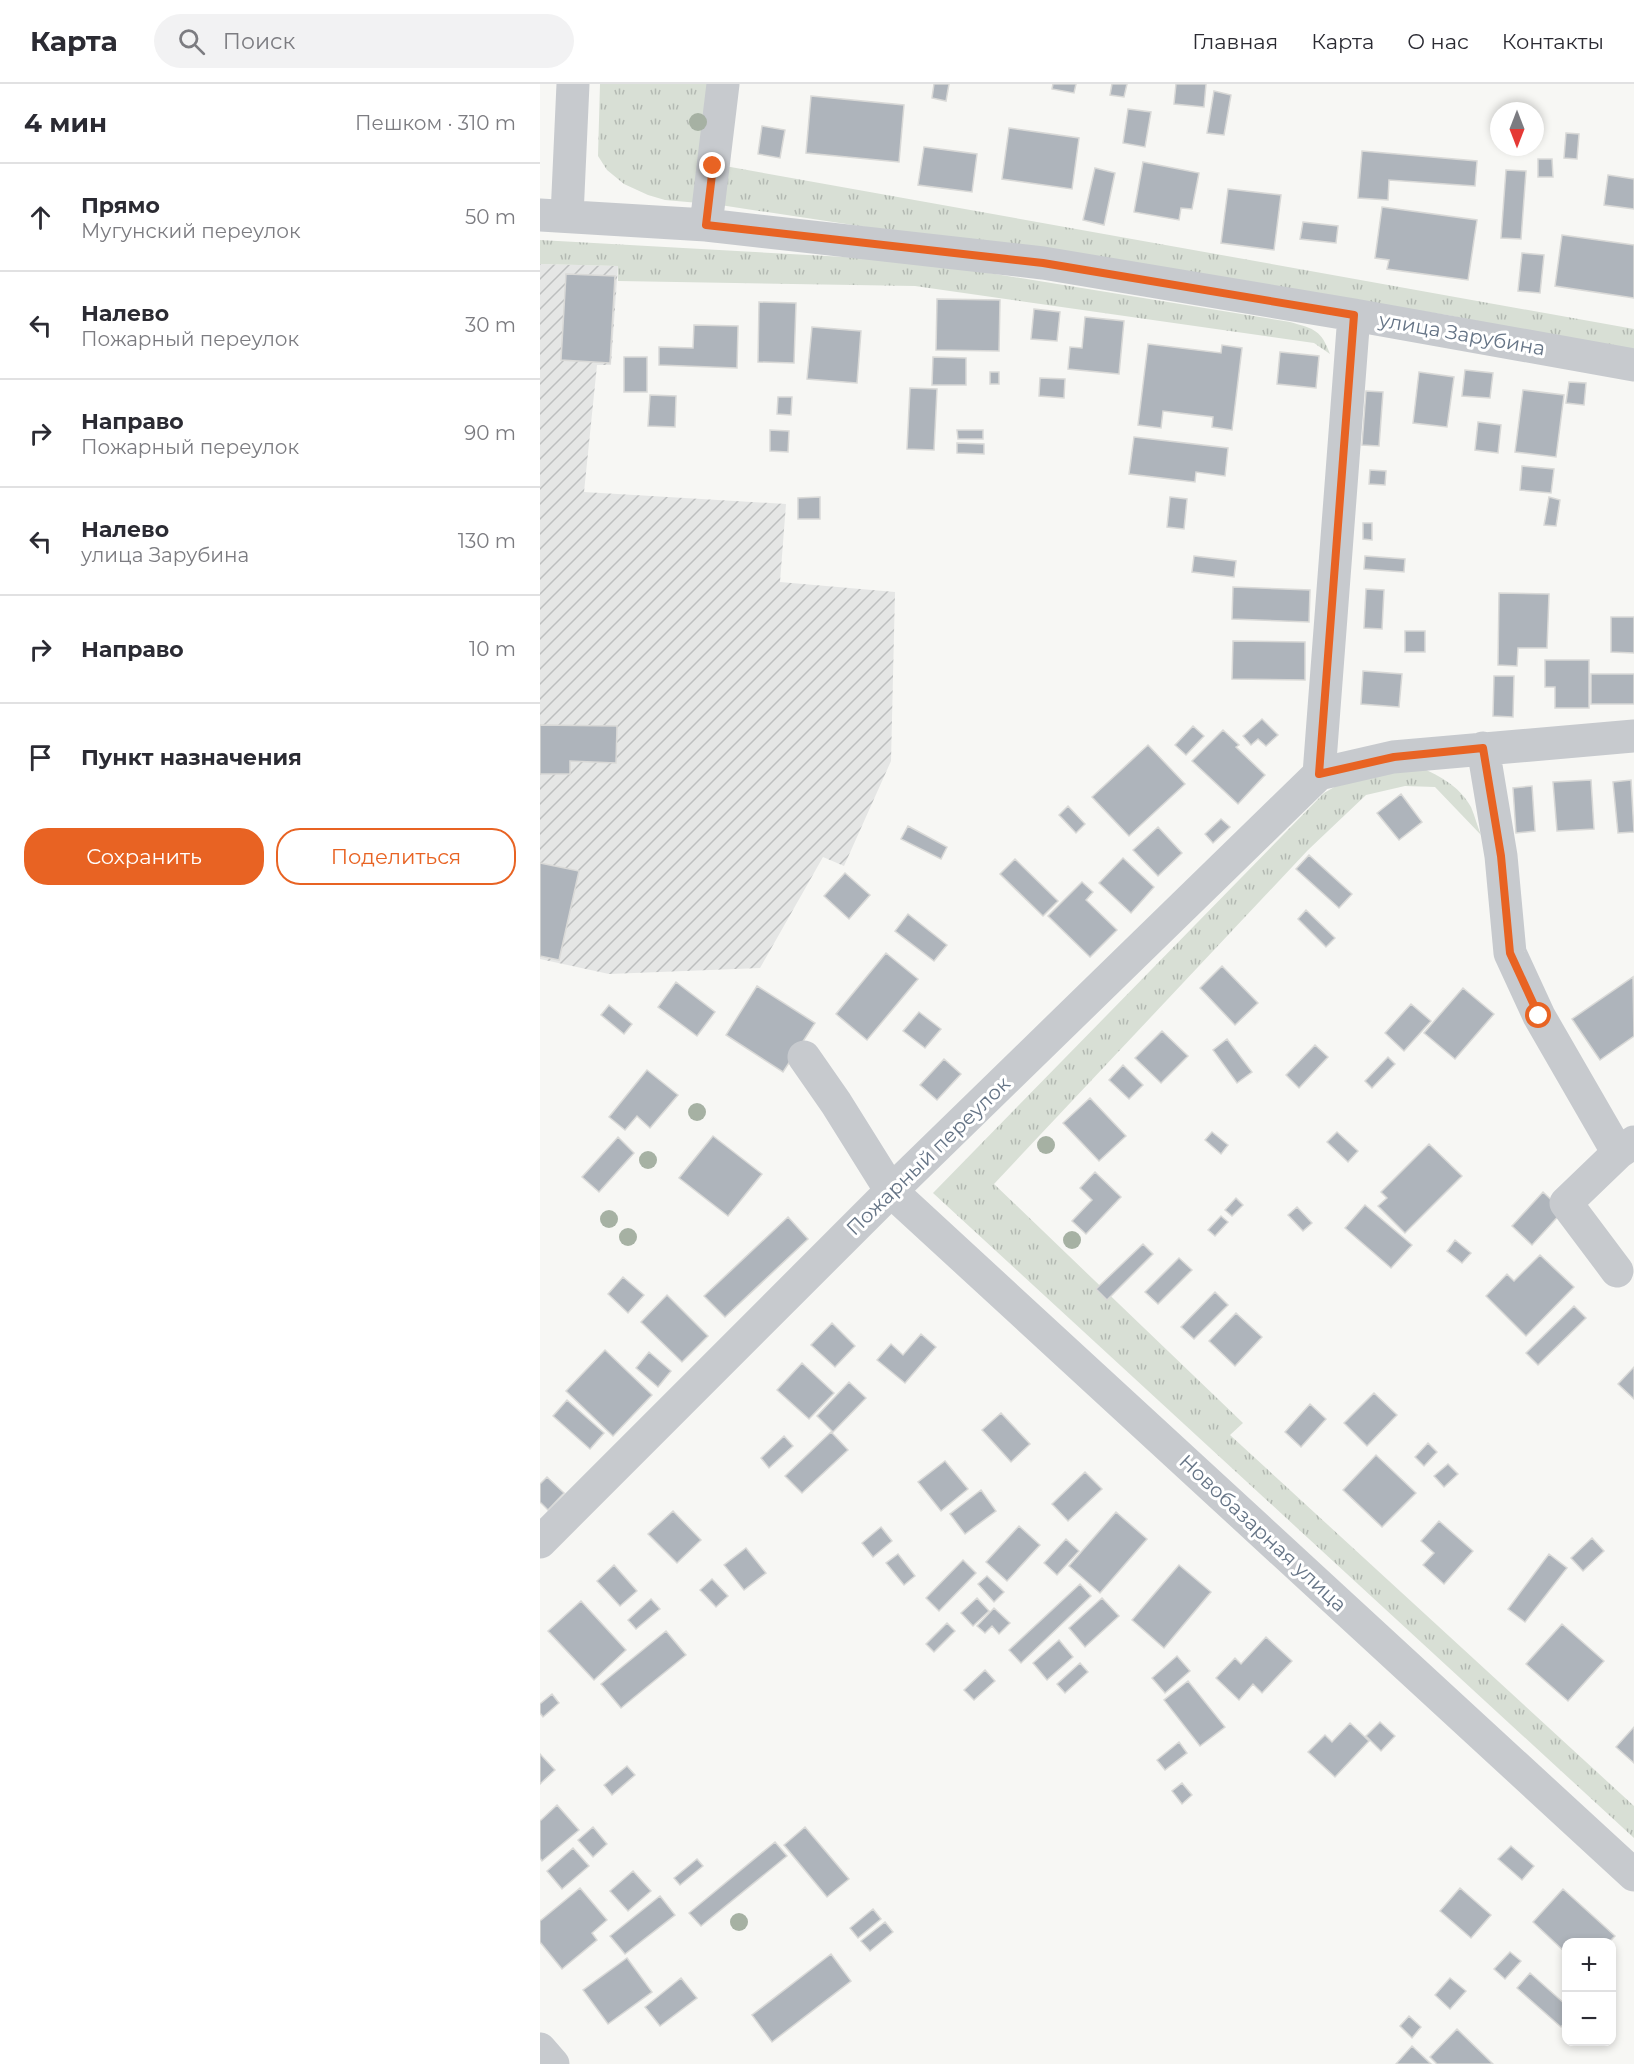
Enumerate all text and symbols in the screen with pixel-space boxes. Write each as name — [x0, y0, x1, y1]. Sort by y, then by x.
search box — [154, 14, 574, 68]
text: Карта — [30, 24, 118, 58]
icon: search — [175, 25, 208, 58]
text: Поиск — [223, 28, 295, 55]
text: Главная — [1192, 29, 1278, 54]
text: Карта — [1311, 29, 1374, 54]
text: О нас — [1407, 29, 1469, 54]
text: Контакты — [1502, 29, 1604, 54]
north arrow — [1490, 102, 1544, 156]
text: 4 мин — [24, 107, 107, 139]
text: Пешком · 310 m — [355, 111, 516, 135]
route end — [699, 152, 725, 178]
text: Прямо — [81, 192, 160, 219]
icon: ahead — [24, 201, 57, 234]
text: 50 m — [465, 205, 516, 229]
text: Мугунский переулок — [81, 219, 301, 243]
text: Налево — [81, 300, 169, 327]
street label: улица Зарубина — [1376, 307, 1547, 360]
icon: left — [24, 309, 57, 342]
text: 30 m — [465, 313, 516, 337]
text: Пожарный переулок — [81, 327, 299, 351]
text: Направо — [81, 408, 184, 435]
icon: right — [24, 417, 57, 450]
text: 90 m — [464, 421, 516, 445]
text: Пожарный переулок — [81, 435, 299, 459]
text: Налево — [81, 516, 169, 543]
icon: left — [24, 525, 57, 558]
text: 130 m — [458, 529, 516, 553]
text: улица Зарубина — [81, 543, 249, 567]
icon: right — [24, 633, 57, 666]
text: Направо — [81, 636, 184, 663]
text: 10 m — [469, 637, 516, 661]
icon: arrive — [24, 741, 57, 774]
text: Пункт назначения — [81, 744, 302, 771]
button: Сохранить — [24, 828, 264, 885]
button: Поделиться — [276, 828, 516, 885]
route start — [1525, 1002, 1551, 1028]
street label: Пожарный переулок — [841, 1071, 1015, 1240]
street label: Новобазарная улица — [1174, 1449, 1352, 1617]
map controls — [1562, 1938, 1616, 2046]
button: + — [1562, 1938, 1616, 1992]
button: − — [1562, 1992, 1616, 2046]

